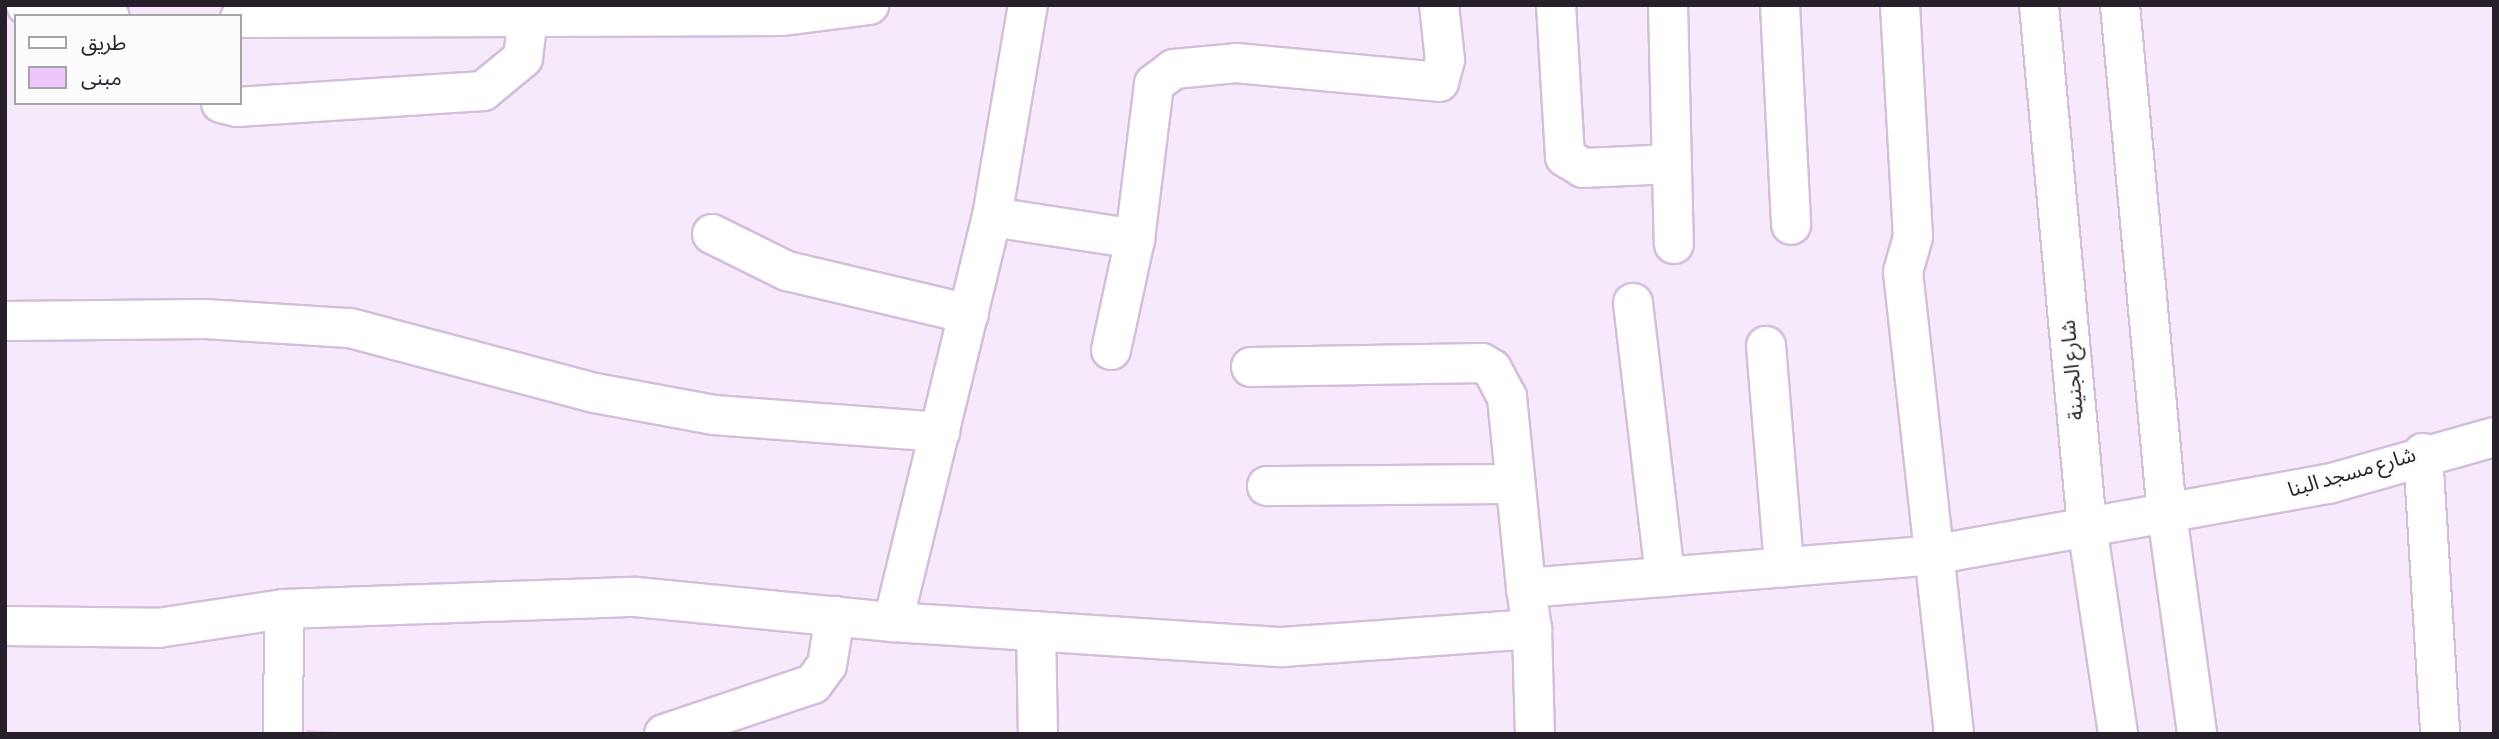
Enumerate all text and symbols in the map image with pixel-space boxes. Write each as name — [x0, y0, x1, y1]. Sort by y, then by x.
legend — [14, 14, 242, 105]
text: طريق — [81, 31, 126, 56]
text: مبنى — [81, 66, 122, 91]
street label: شارع الجنينة — [2056, 319, 2090, 421]
street label: شارع مسجد البنا — [2285, 443, 2419, 503]

